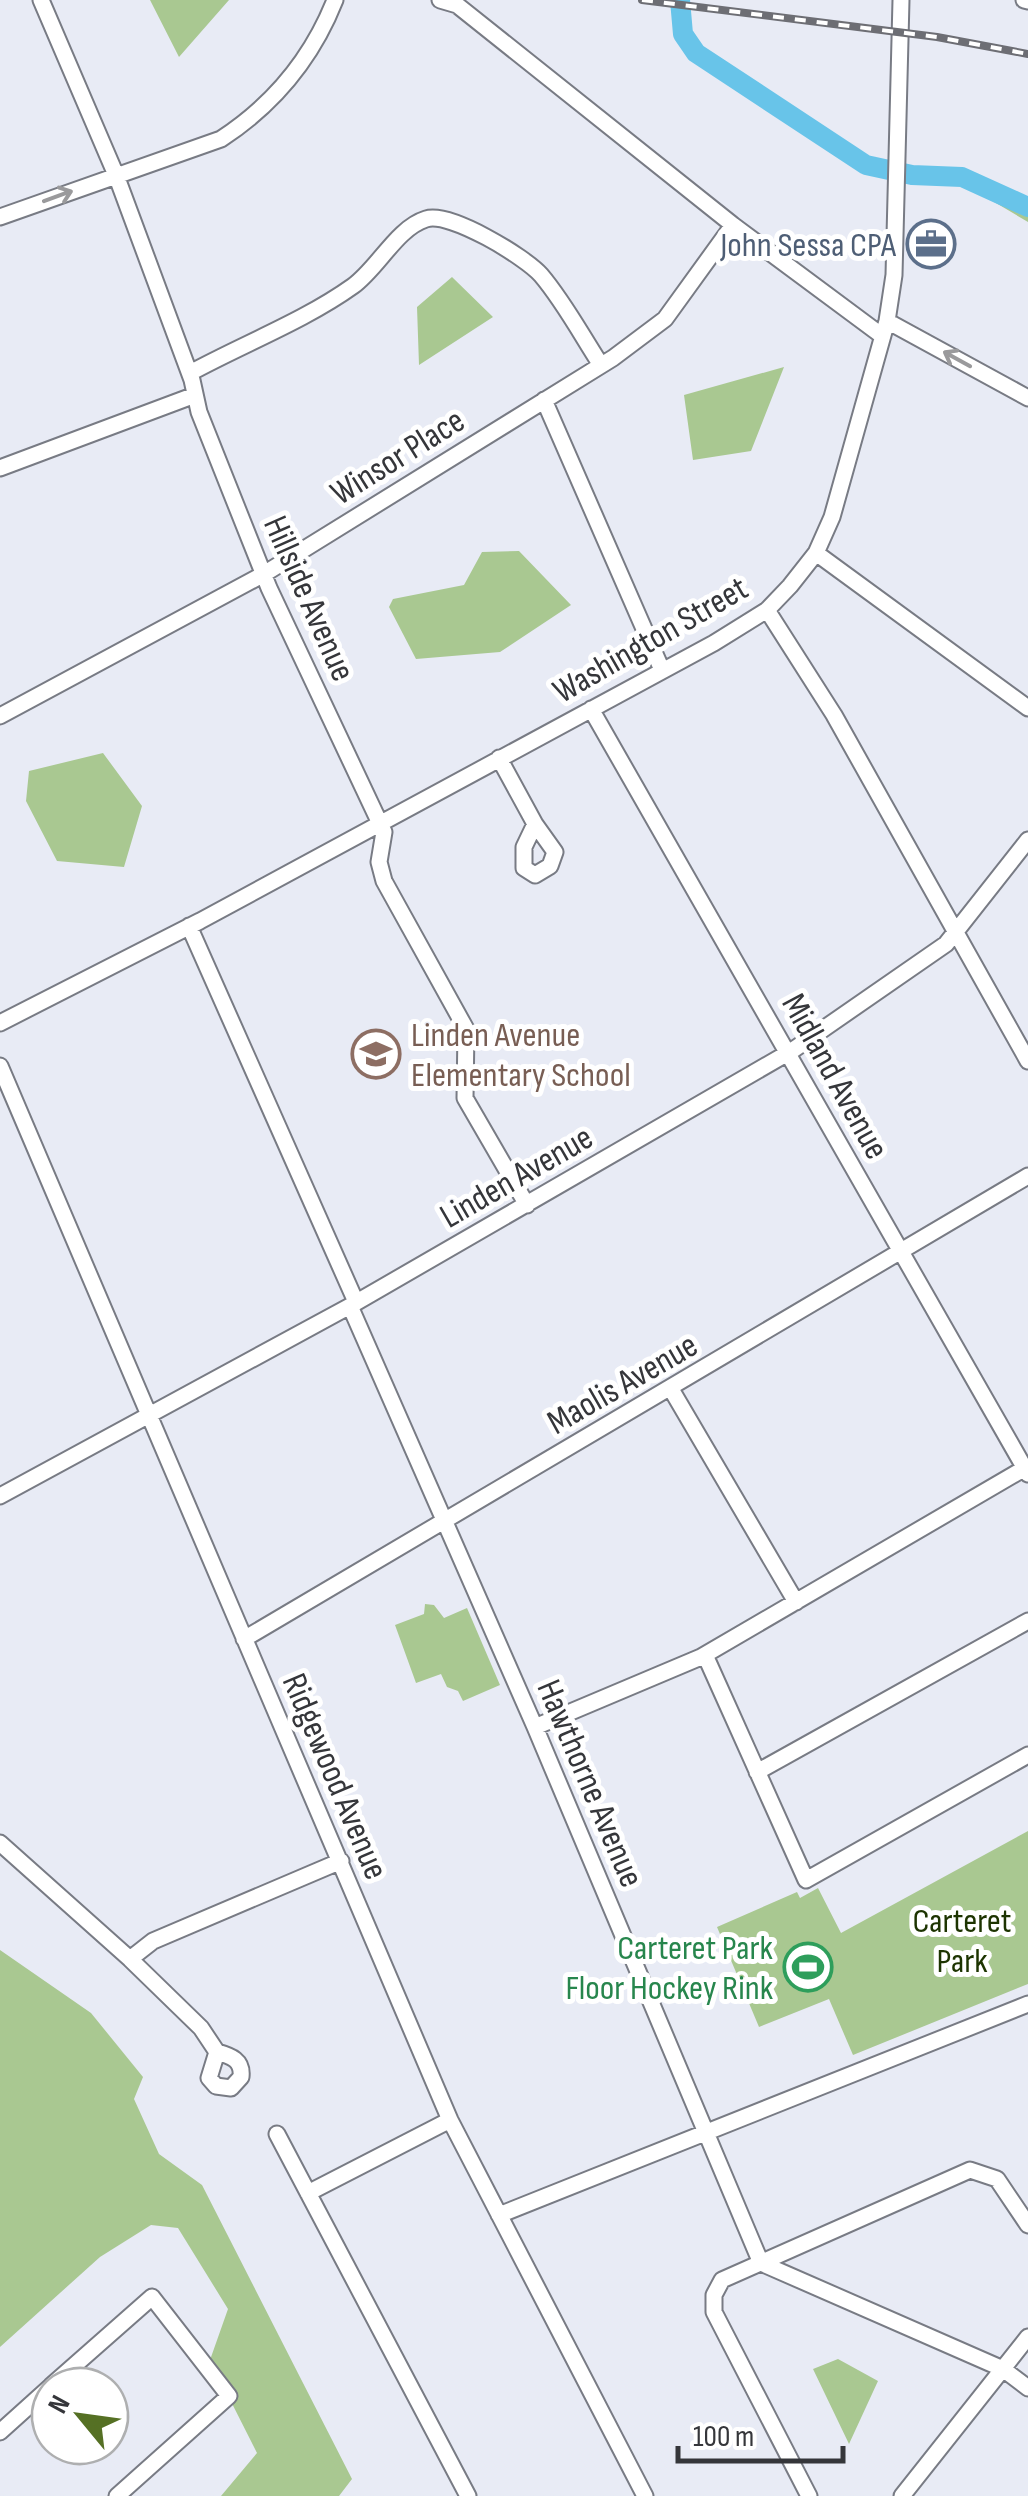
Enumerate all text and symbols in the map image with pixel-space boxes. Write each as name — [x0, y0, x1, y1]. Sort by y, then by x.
one-way arrow — [41, 186, 72, 204]
office icon: John Sessa CPA — [905, 218, 957, 270]
place label: John Sessa CPA — [719, 224, 897, 267]
one-way arrow — [943, 349, 973, 369]
street label: Winsor Place — [323, 399, 473, 515]
street label: Hillside Avenue — [253, 509, 364, 688]
street label: Washington Street — [546, 567, 756, 713]
street label: Midland Avenue — [772, 986, 898, 1167]
place label: Linden Avenue Elementary School — [411, 1014, 631, 1097]
school or university icon: Linden Avenue Elementary School — [350, 1028, 402, 1080]
street label: Linden Avenue — [433, 1116, 601, 1238]
street label: Maolis Avenue — [540, 1324, 705, 1444]
street label: Ridgewood Avenue — [272, 1667, 397, 1886]
street label: Hawthorne Avenue — [527, 1673, 653, 1894]
park label: Carteret Park — [913, 1900, 1011, 1983]
place label: Carteret Park Floor Hockey Rink — [565, 1927, 774, 2010]
sports icon: Carteret Park Floor Hockey Rink — [782, 1941, 834, 1993]
north arrow — [30, 2366, 130, 2466]
text: N — [41, 2390, 78, 2419]
scale bar — [678, 2401, 843, 2463]
text: 100 m — [693, 2419, 754, 2455]

